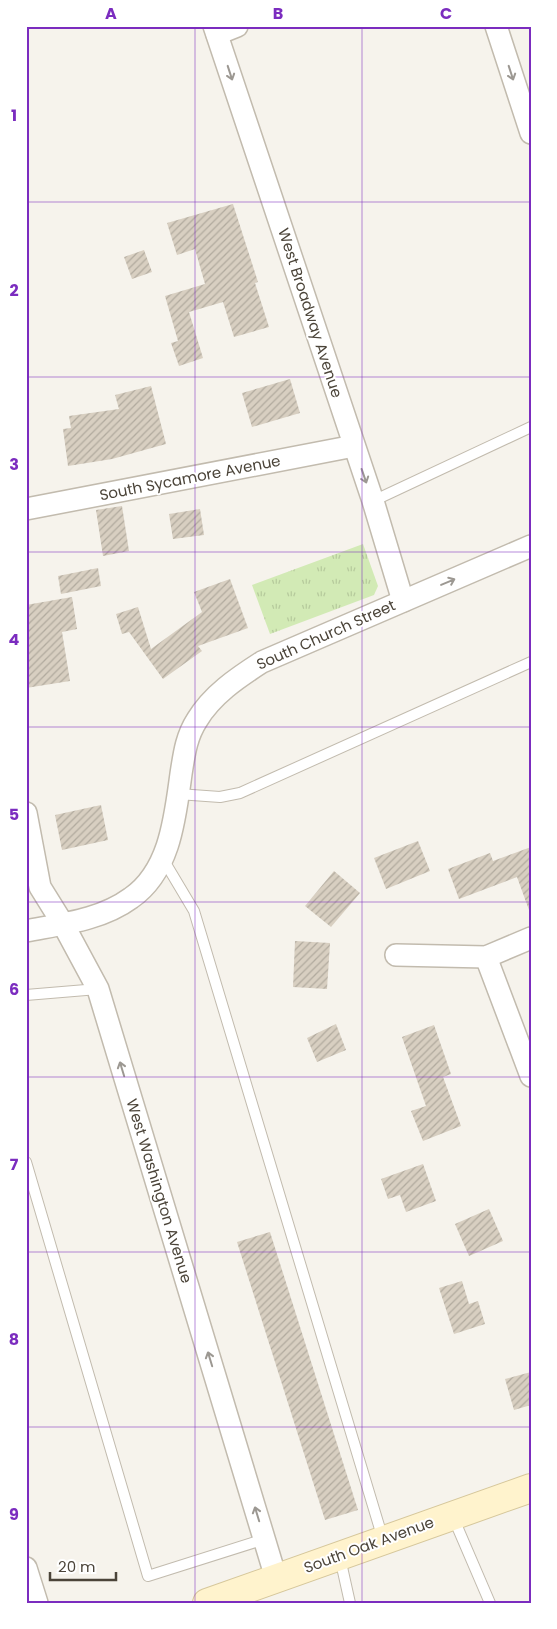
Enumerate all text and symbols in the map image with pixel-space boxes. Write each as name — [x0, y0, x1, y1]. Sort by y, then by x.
text: A — [105, 2, 117, 25]
text: B — [273, 2, 283, 25]
text: C — [440, 2, 452, 25]
one-way arrow — [225, 64, 235, 80]
one-way arrow — [507, 64, 516, 80]
text: 1 — [11, 104, 17, 127]
street label: West Broadway Avenue — [273, 225, 348, 400]
text: 2 — [9, 279, 19, 302]
street label: South Sycamore Avenue — [98, 450, 282, 505]
text: 3 — [9, 453, 19, 476]
one-way arrow — [360, 467, 369, 483]
one-way arrow — [440, 576, 455, 586]
street label: South Church Street — [253, 594, 399, 675]
text: 4 — [9, 628, 20, 651]
text: 5 — [9, 803, 19, 826]
text: 6 — [9, 978, 19, 1001]
one-way arrow — [117, 1062, 127, 1078]
street label: West Washington Avenue — [121, 1096, 198, 1286]
text: 7 — [10, 1153, 19, 1176]
text: 8 — [9, 1328, 19, 1351]
one-way arrow — [205, 1351, 215, 1367]
text: 9 — [9, 1503, 19, 1526]
one-way arrow — [252, 1507, 262, 1523]
street label: South Oak Avenue — [301, 1511, 437, 1578]
scale bar — [50, 1549, 116, 1581]
text: 20 m — [58, 1556, 96, 1577]

